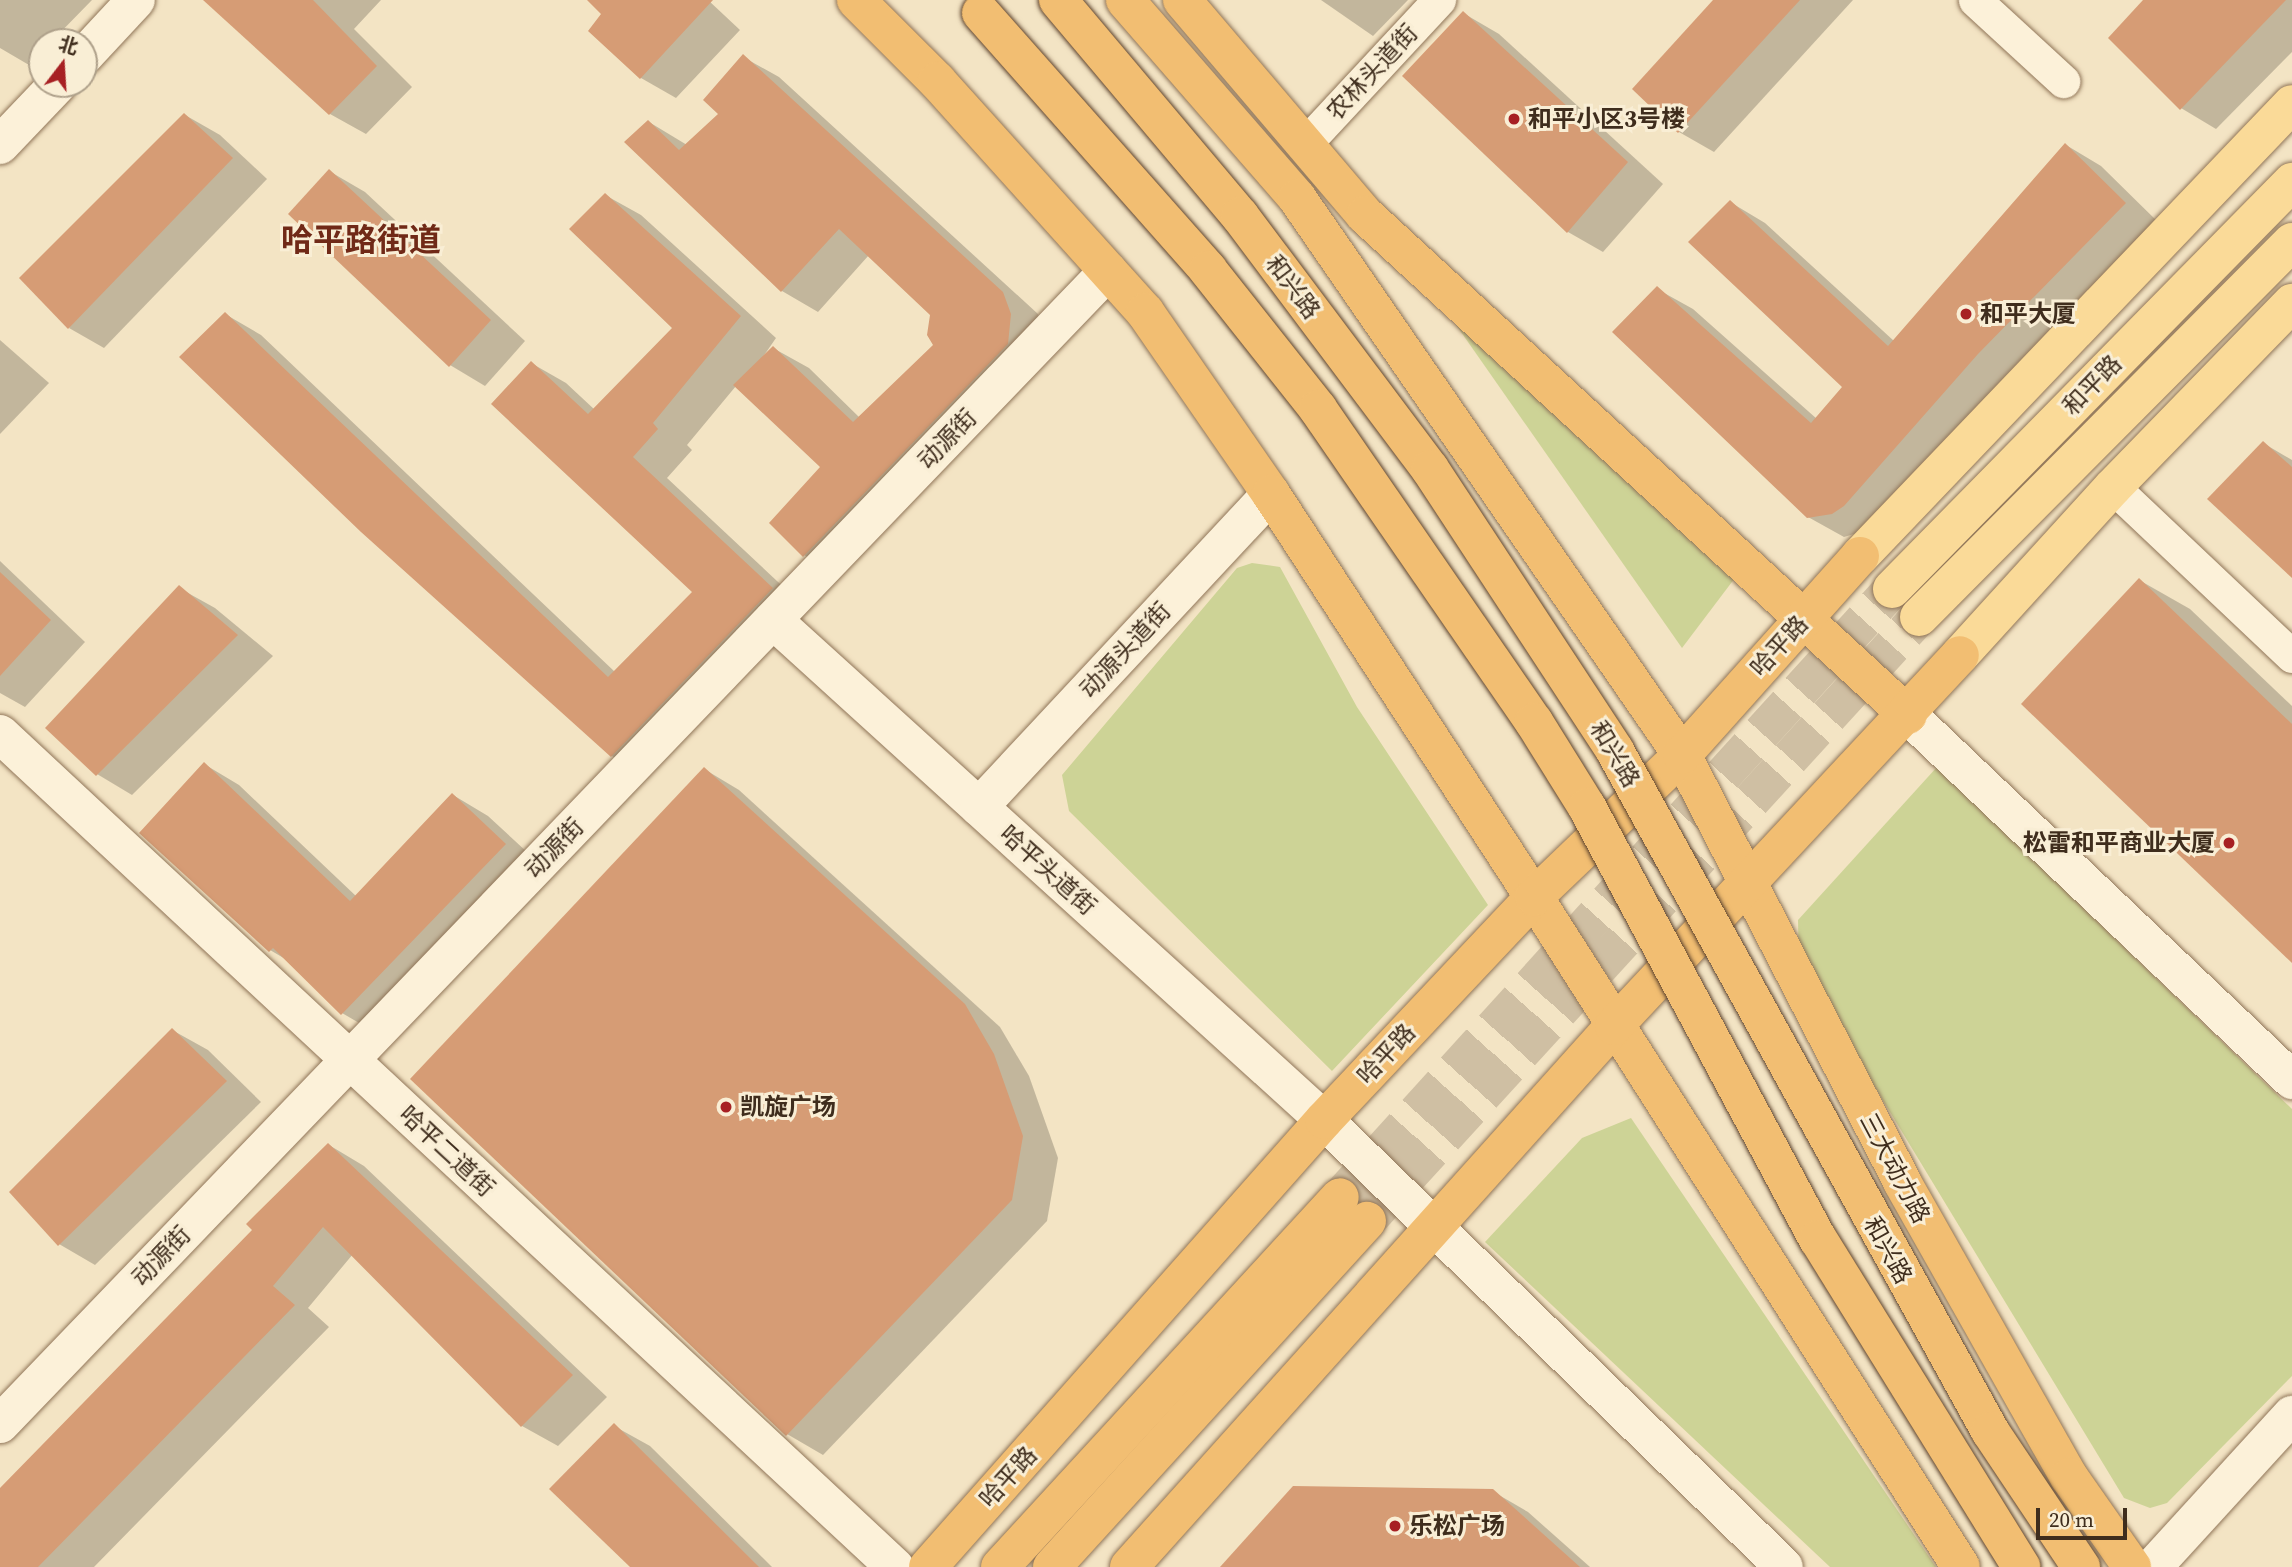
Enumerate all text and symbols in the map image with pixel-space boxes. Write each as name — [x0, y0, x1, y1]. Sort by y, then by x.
street label: 农林头道街 — [1321, 18, 1423, 126]
north arrow — [28, 28, 98, 98]
text: 北 — [56, 30, 81, 60]
place label: 和平小区3号楼 — [1528, 105, 1685, 133]
marker: 和平小区3号楼 — [1506, 111, 1522, 127]
district label: 哈平路街道 — [281, 221, 441, 259]
street label: 和兴路 — [1260, 250, 1326, 324]
place label: 和平大厦 — [1980, 300, 2076, 328]
marker: 和平大厦 — [1958, 306, 1974, 322]
street label: 和平路 — [2057, 349, 2127, 421]
street label: 动源街 — [912, 403, 982, 475]
street label: 动源头道街 — [1074, 596, 1176, 704]
street label: 哈平路 — [1744, 610, 1814, 682]
street label: 和兴路 — [1584, 716, 1646, 792]
street label: 动源街 — [519, 812, 589, 884]
street label: 哈平头道街 — [994, 819, 1102, 921]
place label: 松雷和平商业大厦 — [2023, 829, 2215, 857]
marker: 松雷和平商业大厦 — [2221, 835, 2237, 851]
street label: 哈平路 — [1351, 1018, 1421, 1090]
place label: 凯旋广场 — [740, 1093, 836, 1121]
marker: 凯旋广场 — [718, 1099, 734, 1115]
street label: 哈平二道街 — [393, 1100, 501, 1202]
street label: 三大动力路 — [1854, 1108, 1936, 1228]
street label: 和兴路 — [1858, 1212, 1918, 1288]
street label: 动源街 — [126, 1220, 196, 1292]
street label: 哈平路 — [973, 1441, 1043, 1513]
scale bar — [2040, 1494, 2131, 1538]
text: 20 m — [2049, 1505, 2094, 1534]
place label: 乐松广场 — [1409, 1512, 1505, 1540]
marker: 乐松广场 — [1387, 1518, 1403, 1534]

